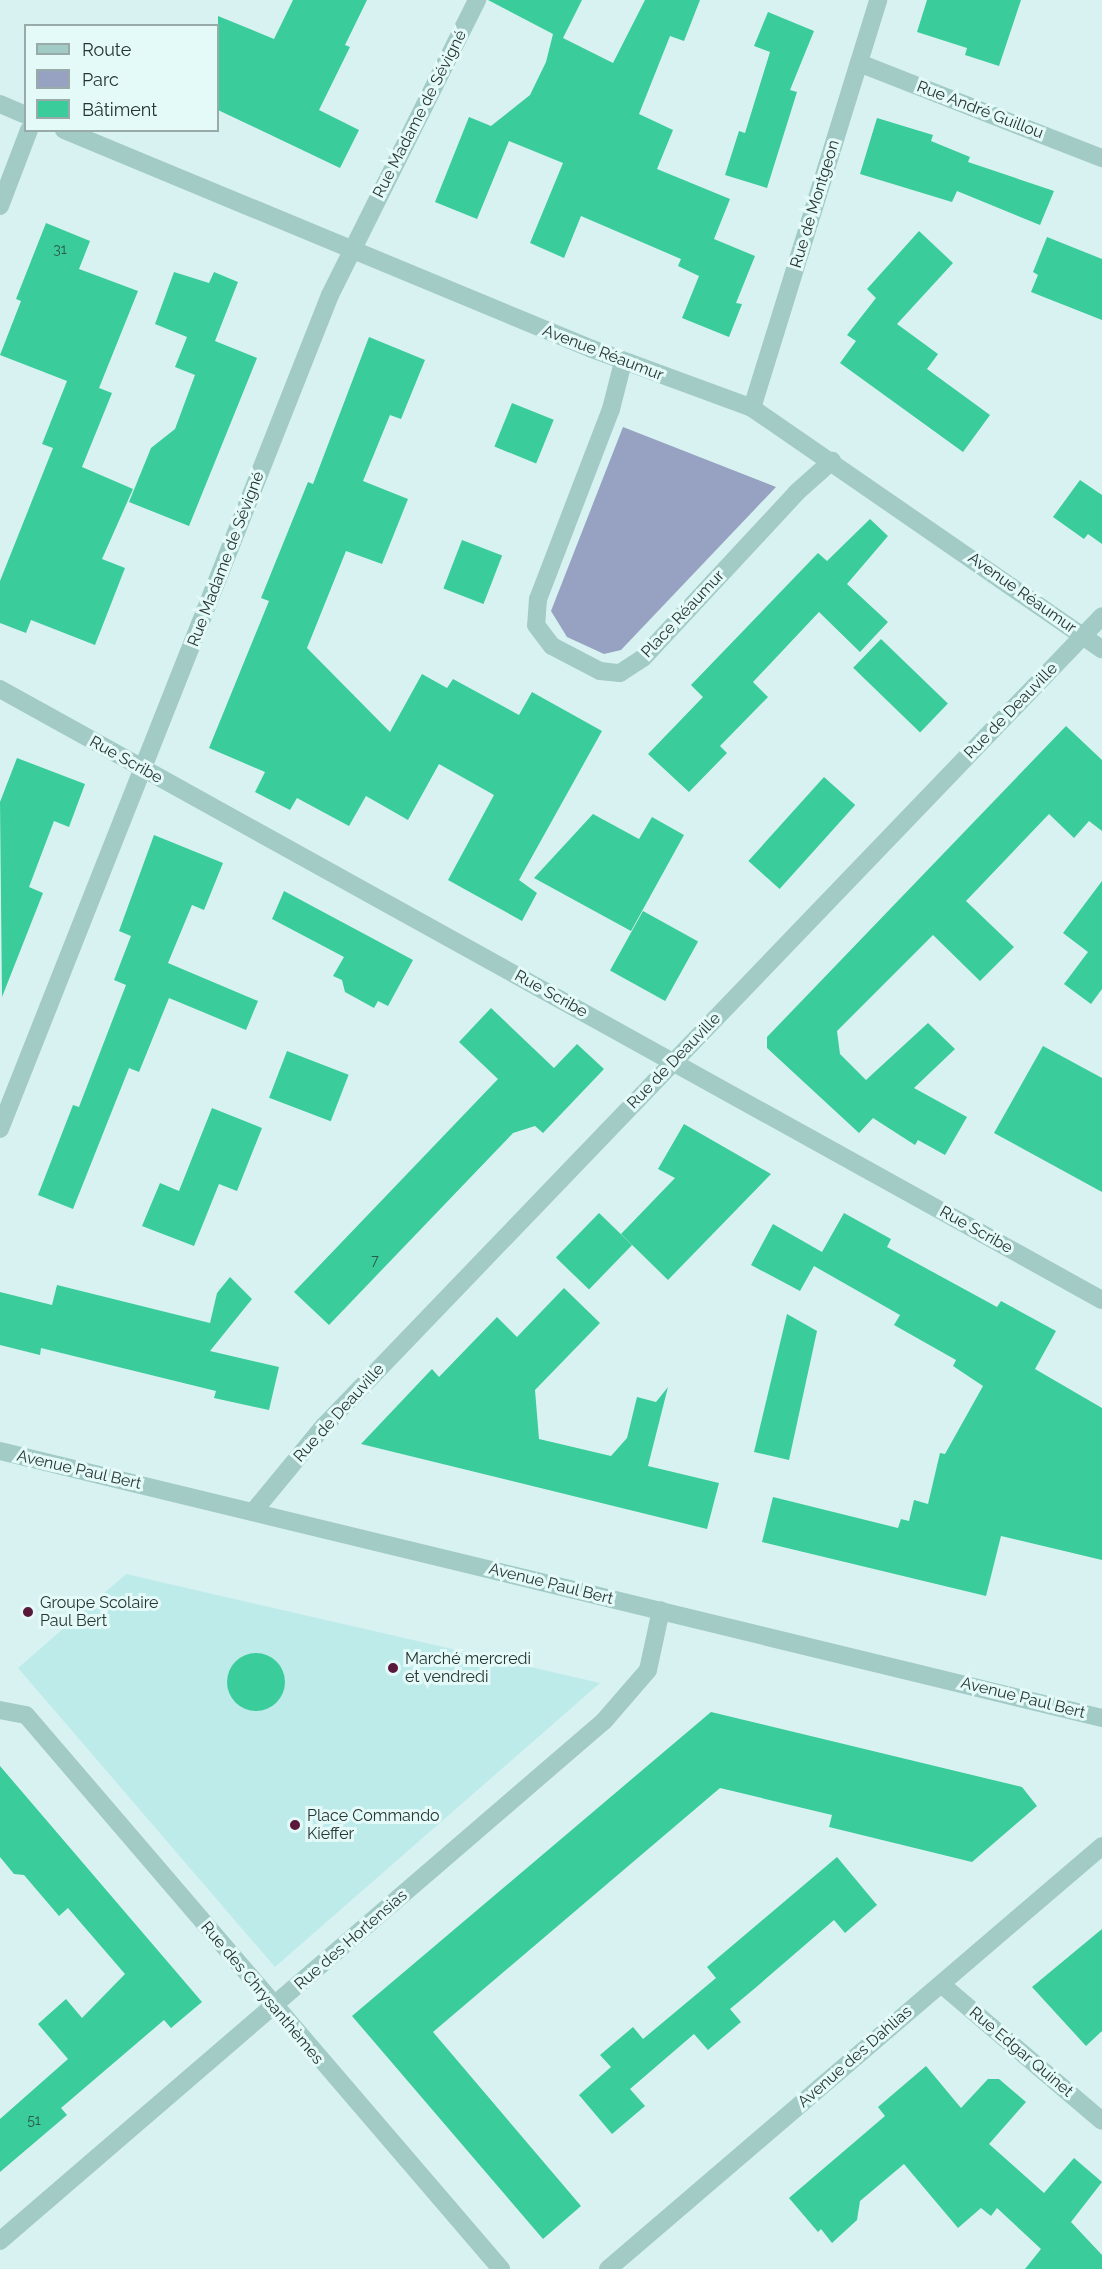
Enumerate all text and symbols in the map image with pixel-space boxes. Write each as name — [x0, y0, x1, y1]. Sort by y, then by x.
legend — [24, 24, 219, 132]
street label: Rue Madame de Sévigné — [369, 27, 471, 201]
text: Route — [82, 39, 131, 60]
text: Parc — [82, 69, 119, 90]
street label: Rue André Guillou — [914, 77, 1046, 143]
text: Bâtiment — [82, 99, 157, 120]
street label: Rue de Montgeon — [786, 138, 844, 270]
house number: 31 — [53, 241, 67, 257]
street label: Avenue Réaumur — [540, 321, 666, 385]
street label: Rue Madame de Sévigné — [184, 469, 268, 649]
street label: Avenue Réaumur — [964, 548, 1080, 638]
street label: Place Réaumur — [638, 566, 728, 662]
street label: Rue de Deauville — [960, 659, 1062, 763]
street label: Rue Scribe — [86, 732, 166, 788]
street label: Rue Scribe — [511, 966, 591, 1022]
street label: Rue de Deauville — [623, 1009, 725, 1113]
street label: Rue Scribe — [936, 1202, 1016, 1258]
house number: 7 — [371, 1252, 379, 1268]
street label: Rue de Deauville — [290, 1360, 388, 1466]
street label: Avenue Paul Bert — [15, 1446, 143, 1494]
street label: Avenue Paul Bert — [487, 1559, 615, 1609]
place label: Groupe Scolaire Paul Bert — [40, 1593, 158, 1631]
marker: Groupe Scolaire Paul Bert — [21, 1605, 35, 1619]
place label: Marché mercredi et vendredi — [405, 1649, 531, 1687]
marker: Marché mercredi et vendredi — [386, 1661, 400, 1675]
street label: Avenue Paul Bert — [959, 1673, 1087, 1723]
place label: Place Commando Kieffer — [307, 1806, 440, 1844]
marker: Place Commando Kieffer — [288, 1818, 302, 1832]
street label: Rue des Hortensias — [291, 1886, 411, 1994]
street label: Rue des Chrysanthèmes — [197, 1918, 327, 2068]
street label: Avenue des Dahlias — [794, 2002, 916, 2112]
street label: Rue Edgar Quinet — [965, 2003, 1077, 2101]
house number: 51 — [27, 2112, 41, 2128]

